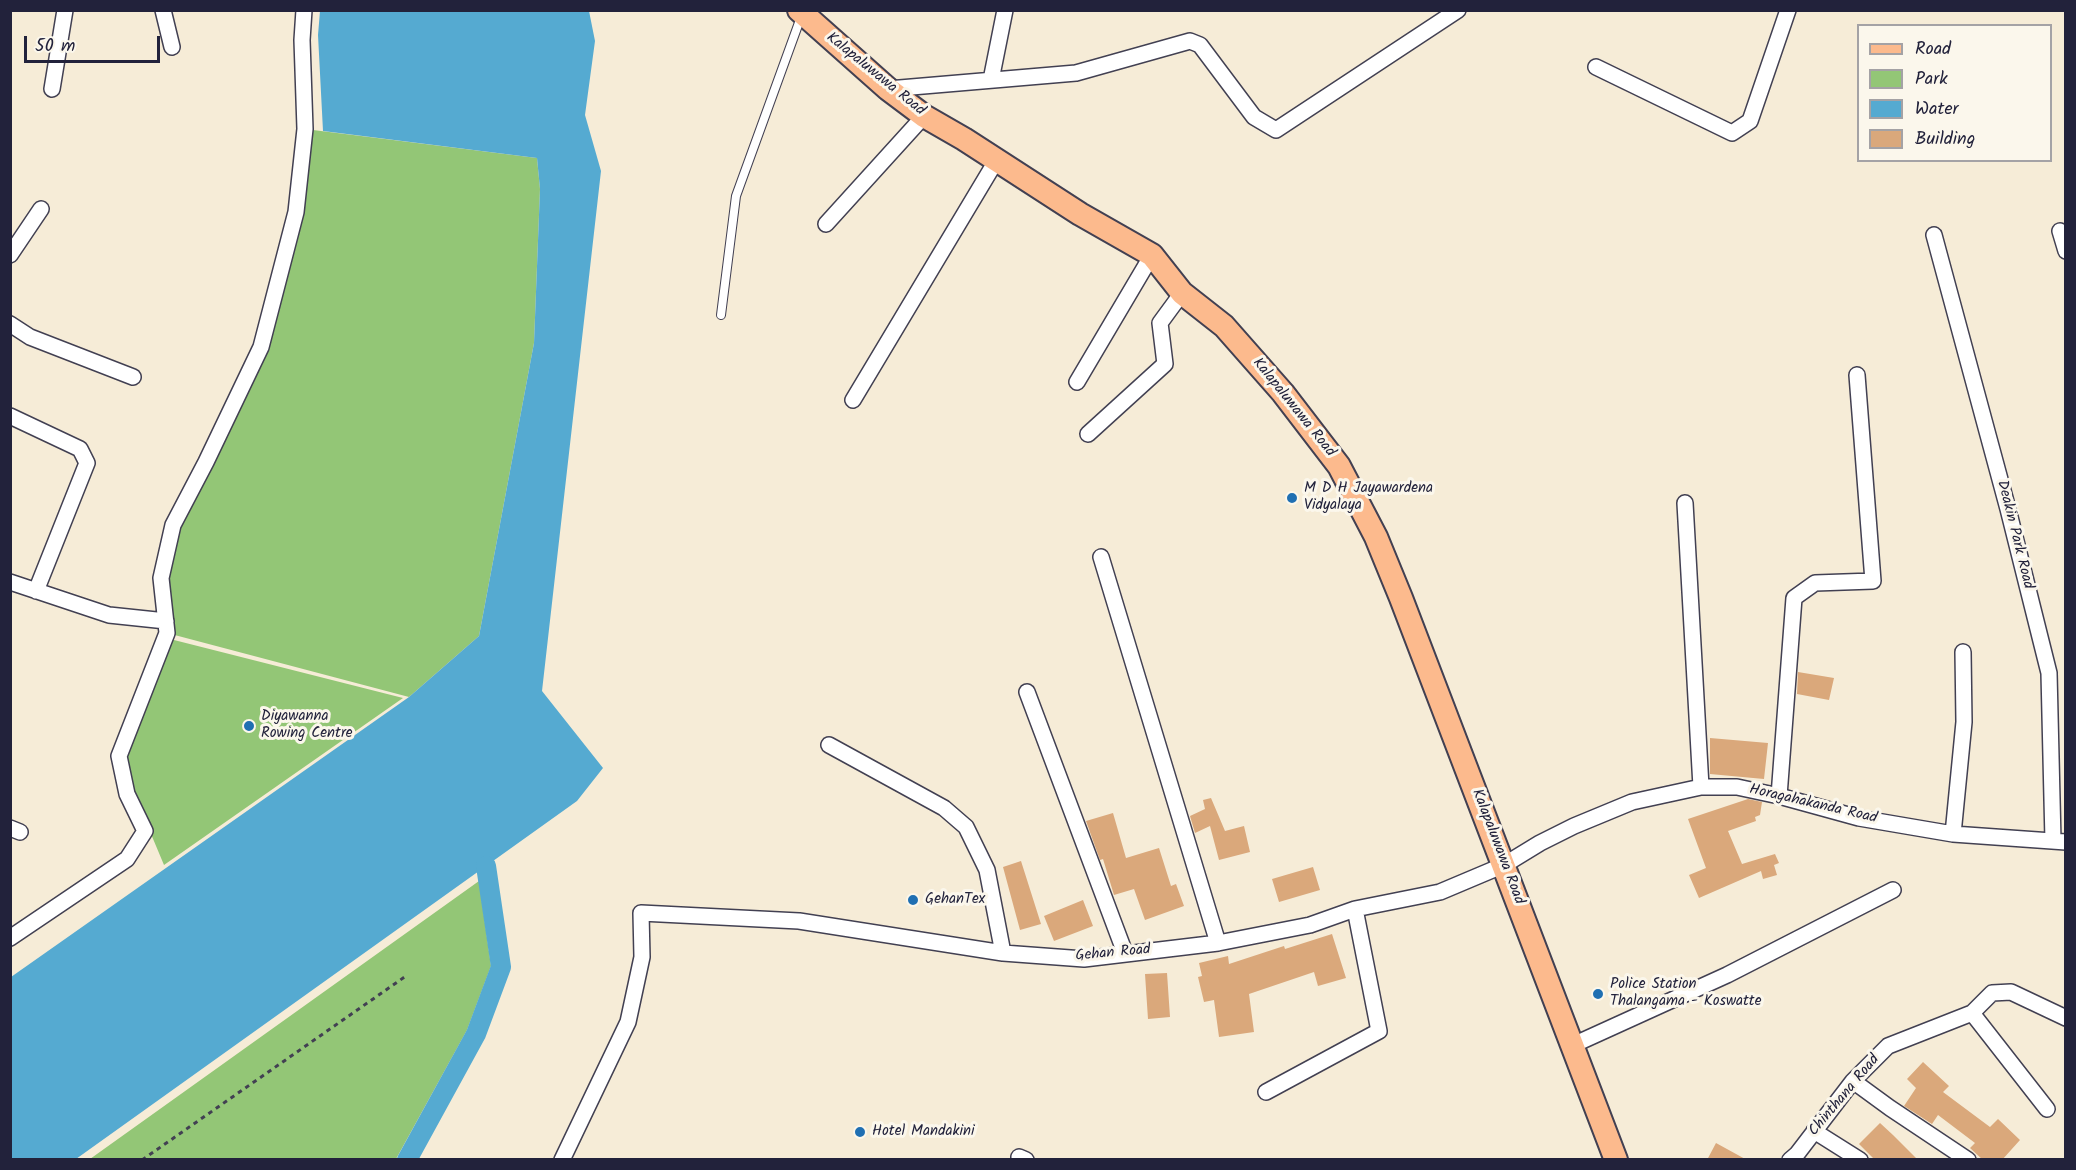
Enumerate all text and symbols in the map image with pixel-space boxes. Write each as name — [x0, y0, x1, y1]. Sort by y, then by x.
scale bar — [27, 24, 164, 62]
legend — [1857, 24, 2052, 162]
street label: Kalapaluwawa Road — [822, 30, 928, 120]
text: 50 m — [35, 32, 75, 61]
text: Road — [1915, 35, 1951, 64]
text: Park — [1915, 65, 1948, 94]
text: Water — [1915, 95, 1959, 124]
text: Building — [1915, 125, 1975, 154]
street label: Kalapaluwawa Road — [1248, 355, 1338, 461]
street label: Deakin Park Road — [1992, 479, 2036, 591]
place label: M D H Jayawardena Vidyalaya — [1304, 480, 1433, 515]
marker: M D H Jayawardena Vidyalaya — [1285, 491, 1299, 505]
place label: Diyawanna Rowing Centre — [261, 708, 353, 743]
marker: Diyawanna Rowing Centre — [242, 719, 256, 733]
street label: Horagahakanda Road — [1747, 782, 1879, 828]
street label: Kalapaluwawa Road — [1467, 787, 1527, 907]
place label: GehanTex — [925, 891, 985, 909]
marker: GehanTex — [906, 893, 920, 907]
street label: Gehan Road — [1075, 942, 1151, 966]
place label: Police Station Thalangama - Koswatte — [1610, 976, 1761, 1011]
marker: Police Station Thalangama - Koswatte — [1591, 987, 1605, 1001]
street label: Chinthana Road — [1806, 1052, 1884, 1140]
place label: Hotel Mandakini — [872, 1123, 975, 1141]
marker: Hotel Mandakini — [853, 1125, 867, 1139]

